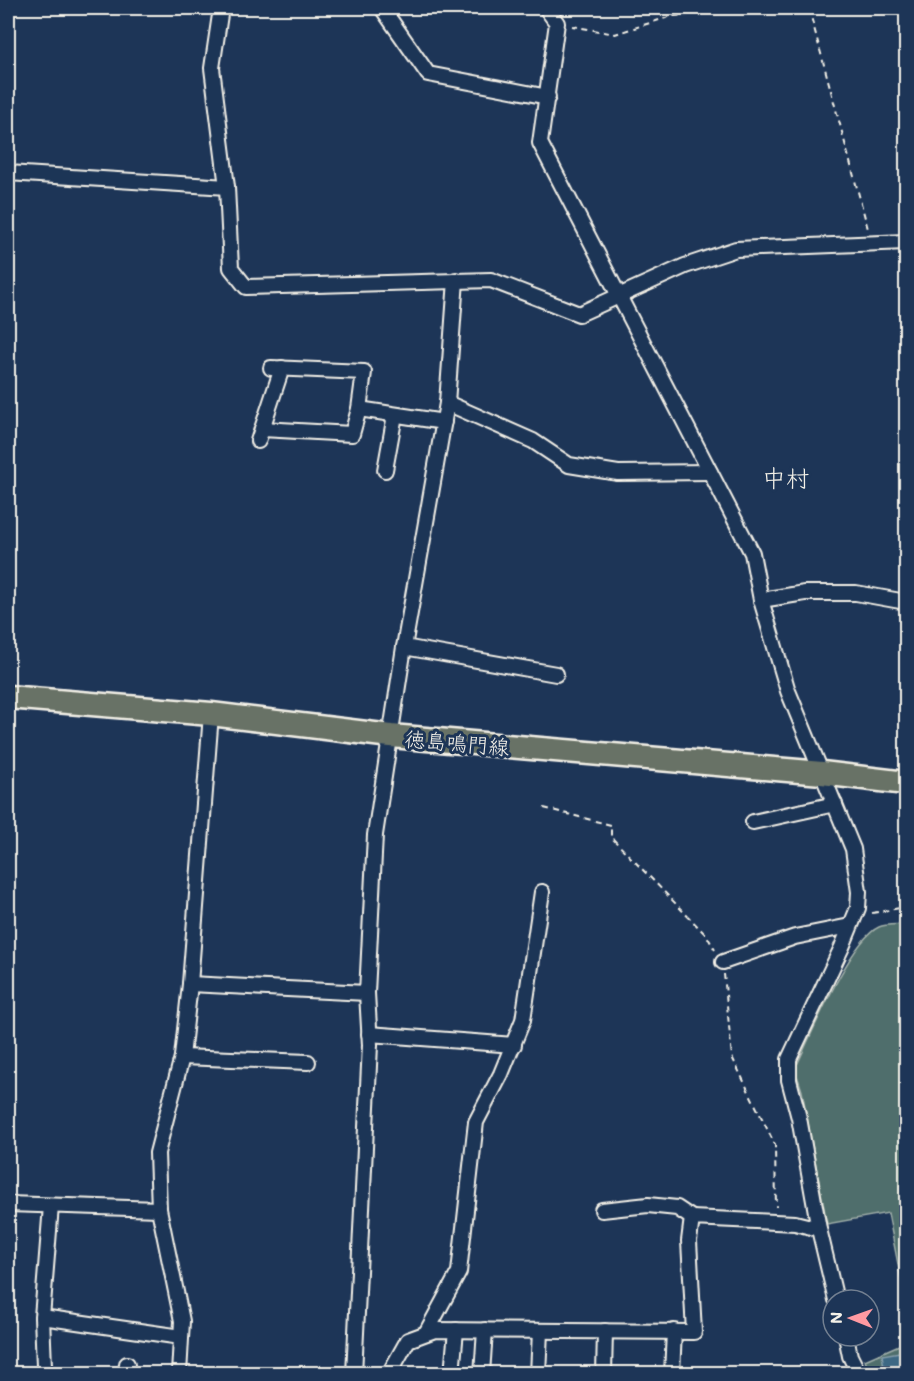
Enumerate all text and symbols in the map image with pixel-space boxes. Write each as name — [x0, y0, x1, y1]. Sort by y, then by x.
district label: 中村 — [762, 462, 810, 493]
street label: 徳島鳴門線 — [404, 724, 510, 760]
north arrow — [821, 1288, 881, 1348]
text: N — [825, 1311, 846, 1324]

